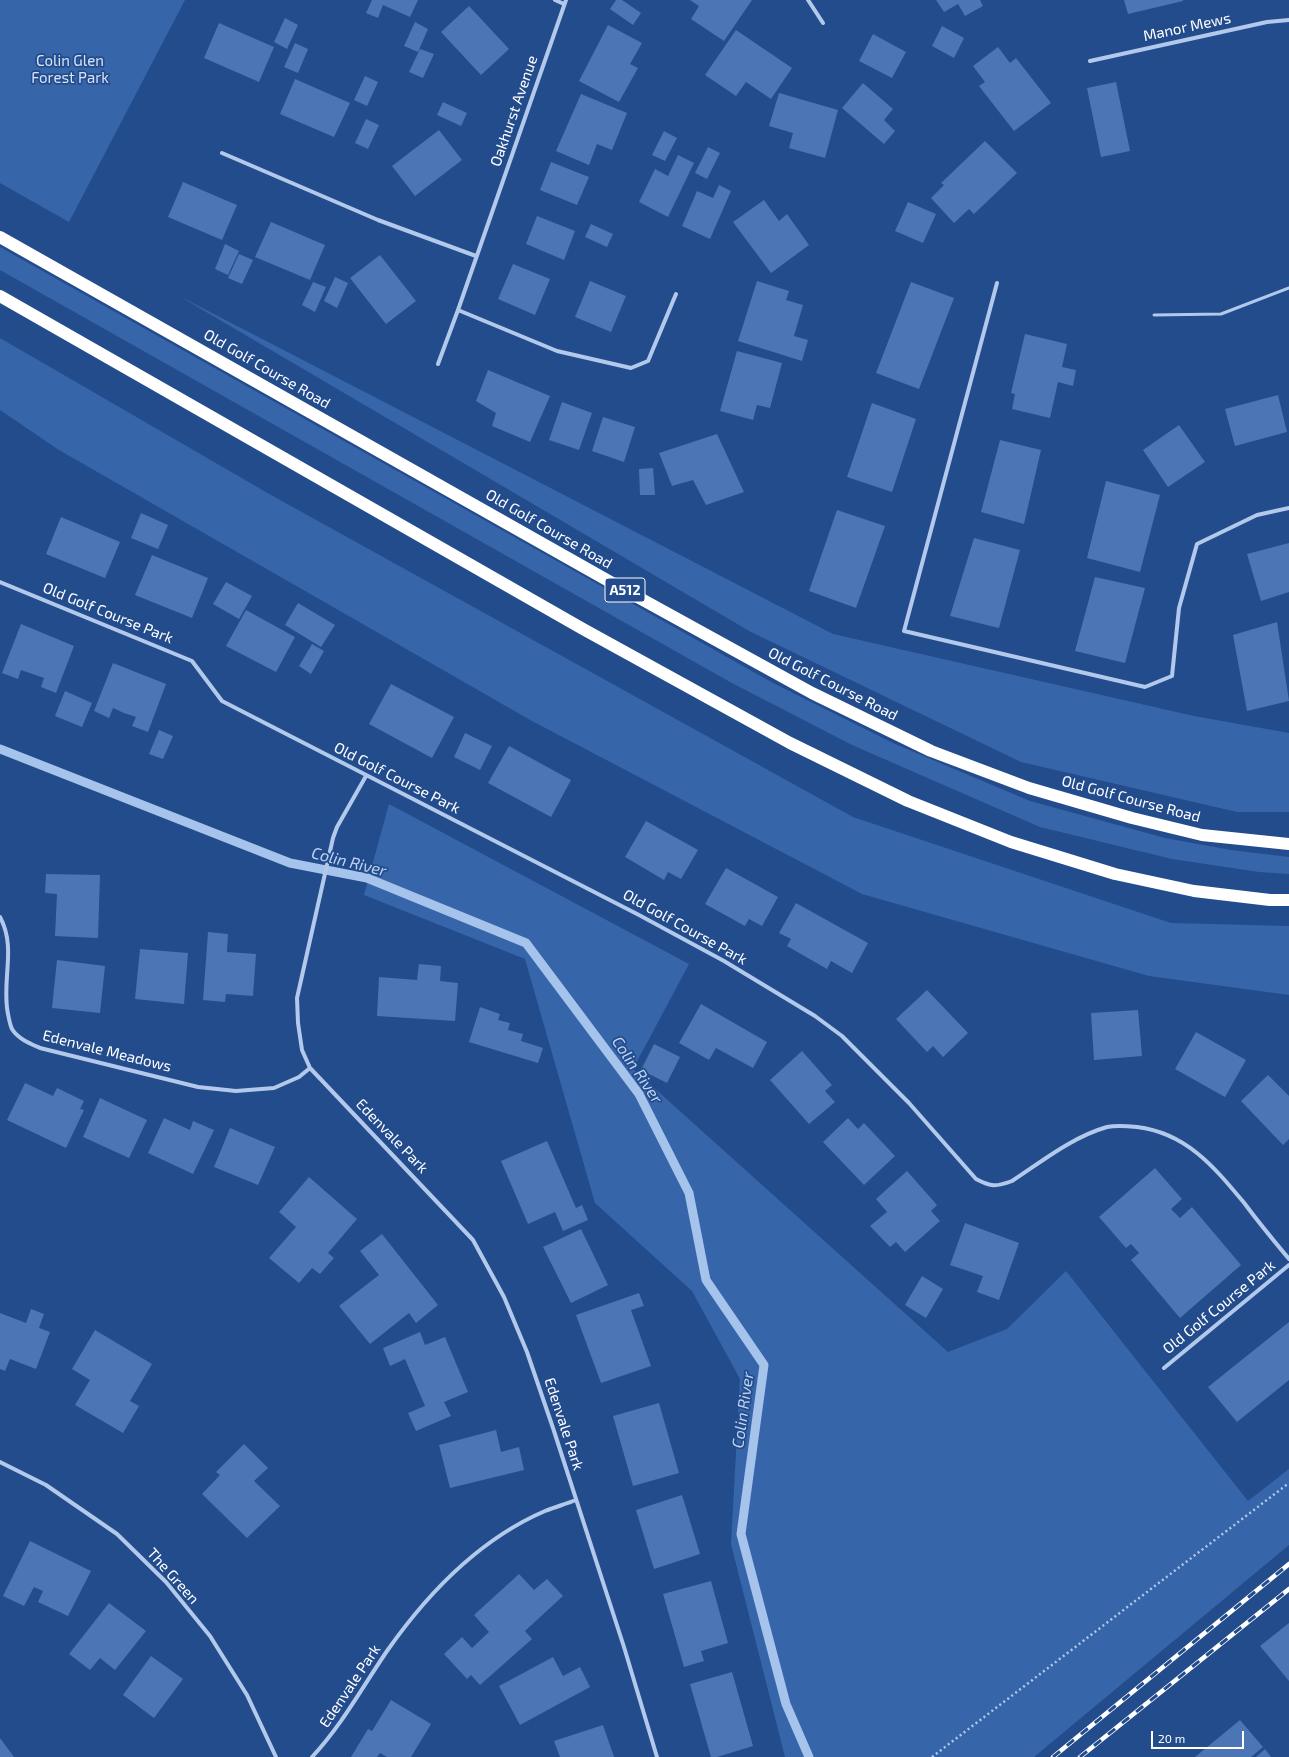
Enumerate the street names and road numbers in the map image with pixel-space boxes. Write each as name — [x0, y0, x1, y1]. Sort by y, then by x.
street label: Manor Mews — [1142, 9, 1232, 45]
street label: Oakhurst Avenue — [487, 53, 541, 169]
street label: Old Golf Course Road — [201, 325, 333, 413]
street label: Old Golf Course Road — [483, 485, 615, 573]
road number: A512 — [605, 578, 645, 602]
street label: Old Golf Course Park — [40, 579, 176, 647]
street label: Old Golf Course Road — [765, 644, 901, 724]
street label: Old Golf Course Park — [331, 738, 463, 818]
street label: Old Golf Course Road — [1060, 772, 1202, 826]
street label: Old Golf Course Park — [620, 885, 750, 969]
street label: Edenvale Meadows — [41, 1026, 173, 1076]
street label: Edenvale Park — [352, 1095, 432, 1177]
street label: Old Golf Course Park — [1159, 1256, 1279, 1358]
street label: Edenvale Park — [541, 1375, 587, 1473]
street label: The Green — [143, 1544, 203, 1608]
street label: Edenvale Park — [316, 1641, 384, 1731]

